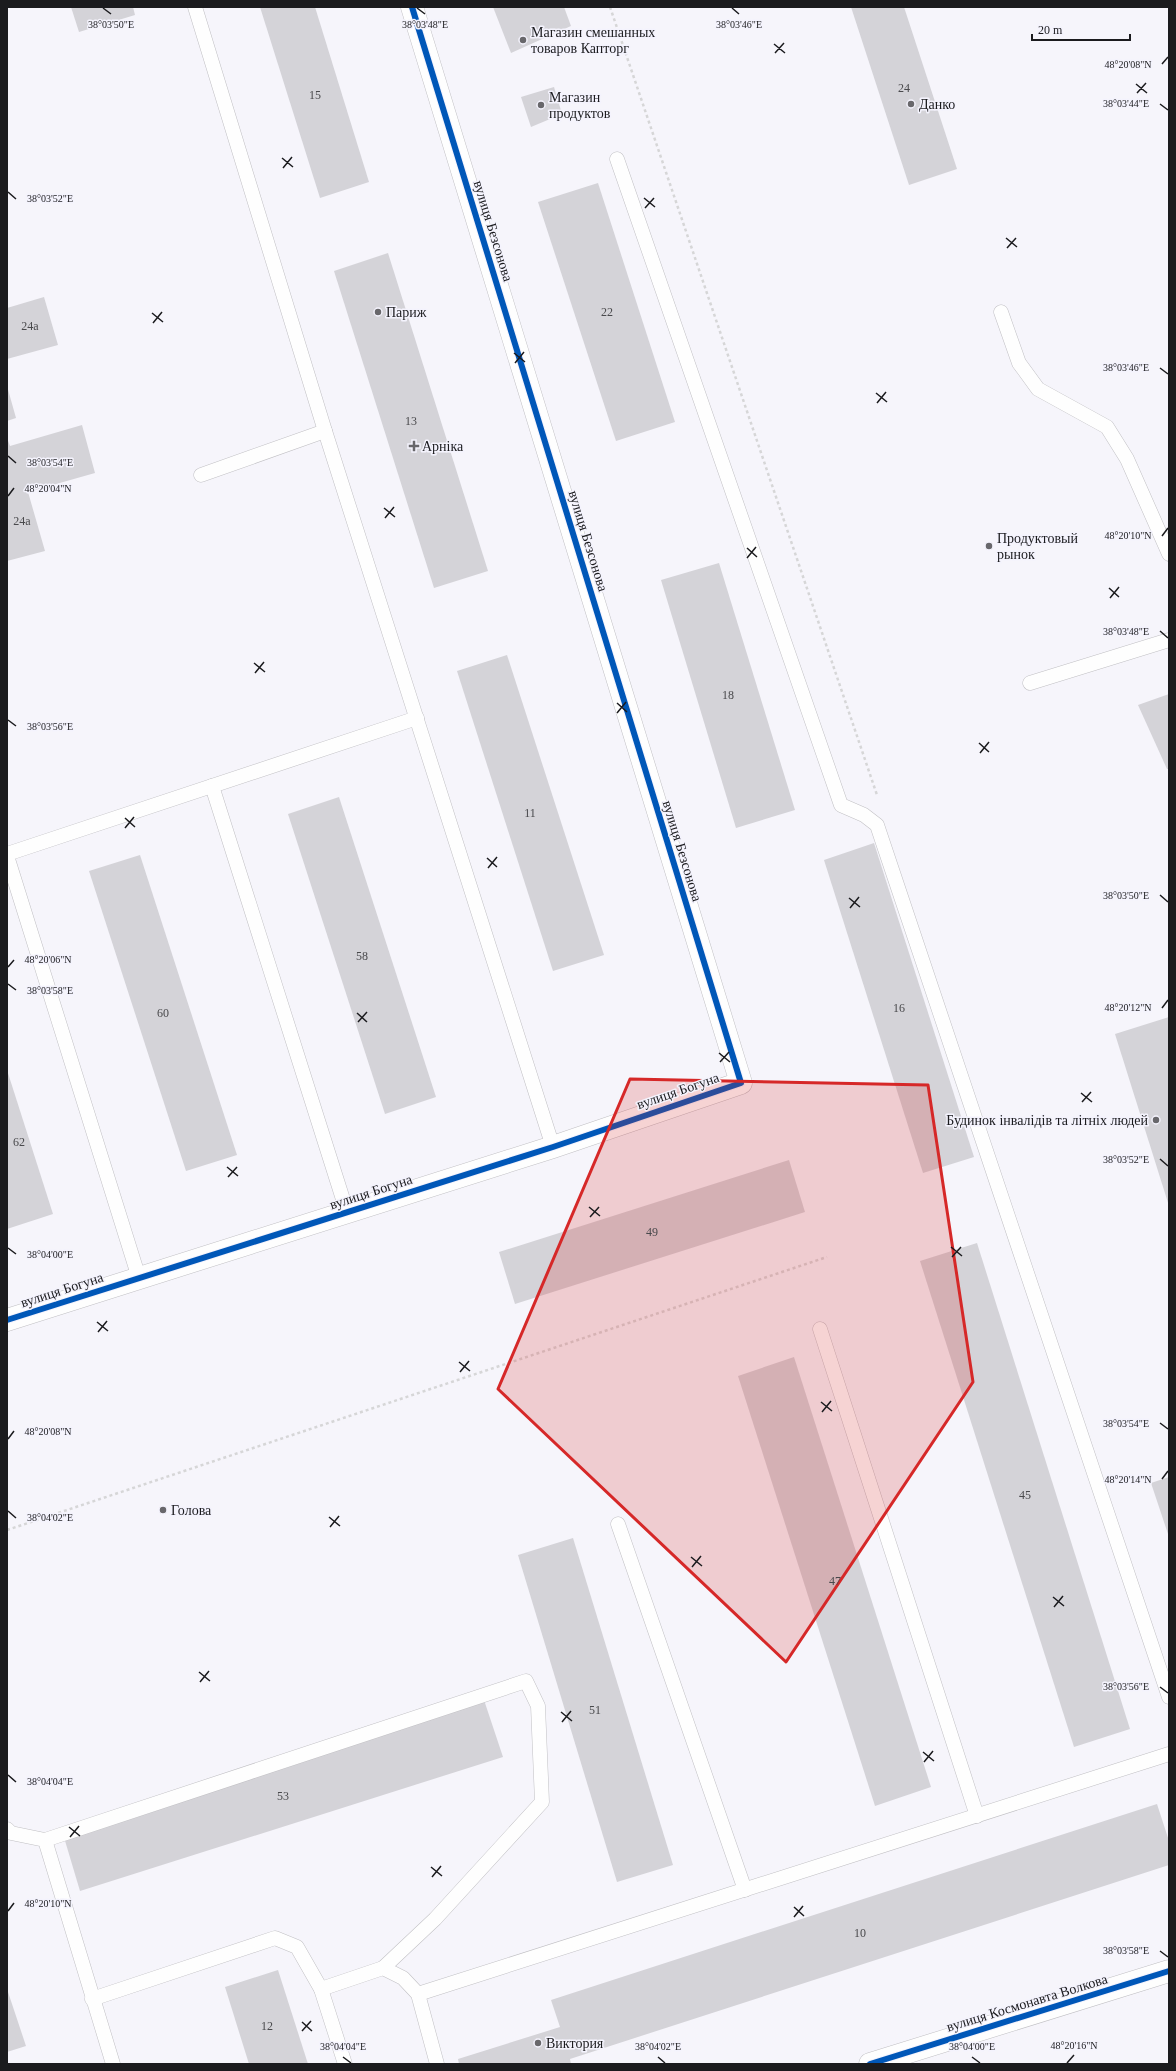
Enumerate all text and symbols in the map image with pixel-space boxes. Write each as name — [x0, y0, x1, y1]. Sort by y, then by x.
scale bar — [1032, 16, 1130, 42]
text: 38°03'50"E — [88, 19, 134, 30]
text: 38°03'48"E — [402, 19, 448, 30]
text: 38°03'46"E — [716, 19, 762, 30]
text: 20 m — [1038, 23, 1063, 37]
place label: Магазин смешанных товаров Капторг — [531, 25, 655, 56]
marker: Магазин смешанных товаров Капторг — [518, 35, 528, 45]
text: 48°20'08"N — [1104, 59, 1152, 70]
house number: 24 — [898, 81, 910, 95]
house number: 15 — [309, 88, 321, 102]
place label: Магазин продуктов — [549, 90, 611, 121]
place label: Данко — [919, 97, 955, 112]
text: 38°03'44"E — [1103, 98, 1149, 109]
marker: Данко — [906, 99, 916, 109]
marker: Магазин продуктов — [536, 100, 546, 110]
street label: вулиця Безсонова — [471, 179, 516, 284]
text: 38°03'52"E — [27, 193, 73, 204]
place label: Париж — [386, 305, 427, 320]
house number: 22 — [601, 305, 613, 319]
marker: Париж — [373, 307, 383, 317]
house number: 24а — [21, 319, 39, 333]
text: 38°03'46"E — [1103, 362, 1149, 373]
house number: 13 — [405, 414, 417, 428]
place label: Арніка — [422, 439, 464, 454]
marker: Арніка — [409, 441, 419, 451]
text: 38°03'54"E — [27, 457, 73, 468]
text: 48°20'04"N — [24, 483, 72, 494]
street label: вулиця Безсонова — [566, 489, 611, 594]
house number: 24а — [13, 514, 31, 528]
text: 48°20'10"N — [1104, 530, 1152, 541]
place label: Продуктовый рынок — [997, 531, 1078, 562]
marker: Продуктовый рынок — [984, 541, 994, 551]
text: 38°03'48"E — [1103, 626, 1149, 637]
house number: 18 — [722, 688, 734, 702]
text: 38°03'56"E — [27, 721, 73, 732]
street label: вулиця Безсонова — [660, 799, 705, 904]
house number: 11 — [524, 806, 536, 820]
text: 38°03'50"E — [1103, 890, 1149, 901]
house number: 58 — [356, 949, 368, 963]
text: 48°20'06"N — [24, 954, 72, 965]
text: 38°03'58"E — [27, 985, 73, 996]
house number: 16 — [893, 1001, 905, 1015]
text: 48°20'12"N — [1104, 1002, 1152, 1013]
house number: 60 — [157, 1006, 169, 1020]
street label: вулиця Богуна — [635, 1070, 722, 1112]
place label: Будинок інвалідів та літніх людей — [946, 1113, 1148, 1128]
marker: Будинок інвалідів та літніх людей — [1151, 1115, 1161, 1125]
house number: 62 — [13, 1135, 25, 1149]
text: 38°03'52"E — [1103, 1154, 1149, 1165]
street label: вулиця Богуна — [328, 1171, 415, 1212]
house number: 49 — [646, 1225, 658, 1239]
text: 38°04'00"E — [27, 1249, 73, 1260]
street label: вулиця Богуна — [19, 1269, 106, 1310]
text: 38°03'54"E — [1103, 1418, 1149, 1429]
text: 48°20'08"N — [24, 1426, 72, 1437]
text: 48°20'14"N — [1104, 1474, 1152, 1485]
house number: 45 — [1019, 1488, 1031, 1502]
place label: Голова — [171, 1503, 212, 1518]
marker: Голова — [158, 1505, 168, 1515]
text: 38°04'02"E — [27, 1512, 73, 1523]
house number: 47 — [829, 1574, 841, 1588]
text: 38°03'56"E — [1103, 1681, 1149, 1692]
house number: 51 — [589, 1703, 601, 1717]
text: 38°04'04"E — [27, 1776, 73, 1787]
house number: 53 — [277, 1789, 289, 1803]
text: 48°20'10"N — [24, 1898, 72, 1909]
house number: 10 — [854, 1926, 866, 1940]
text: 38°03'58"E — [1103, 1945, 1149, 1956]
street label: вулиця Космонавта Волкова — [945, 1971, 1110, 2035]
house number: 12 — [261, 2019, 273, 2033]
place label: Виктория — [546, 2036, 604, 2051]
marker: Виктория — [533, 2038, 543, 2048]
text: 48°20'16"N — [1050, 2040, 1098, 2051]
text: 38°04'04"E — [320, 2041, 366, 2052]
text: 38°04'02"E — [635, 2041, 681, 2052]
text: 38°04'00"E — [949, 2041, 995, 2052]

